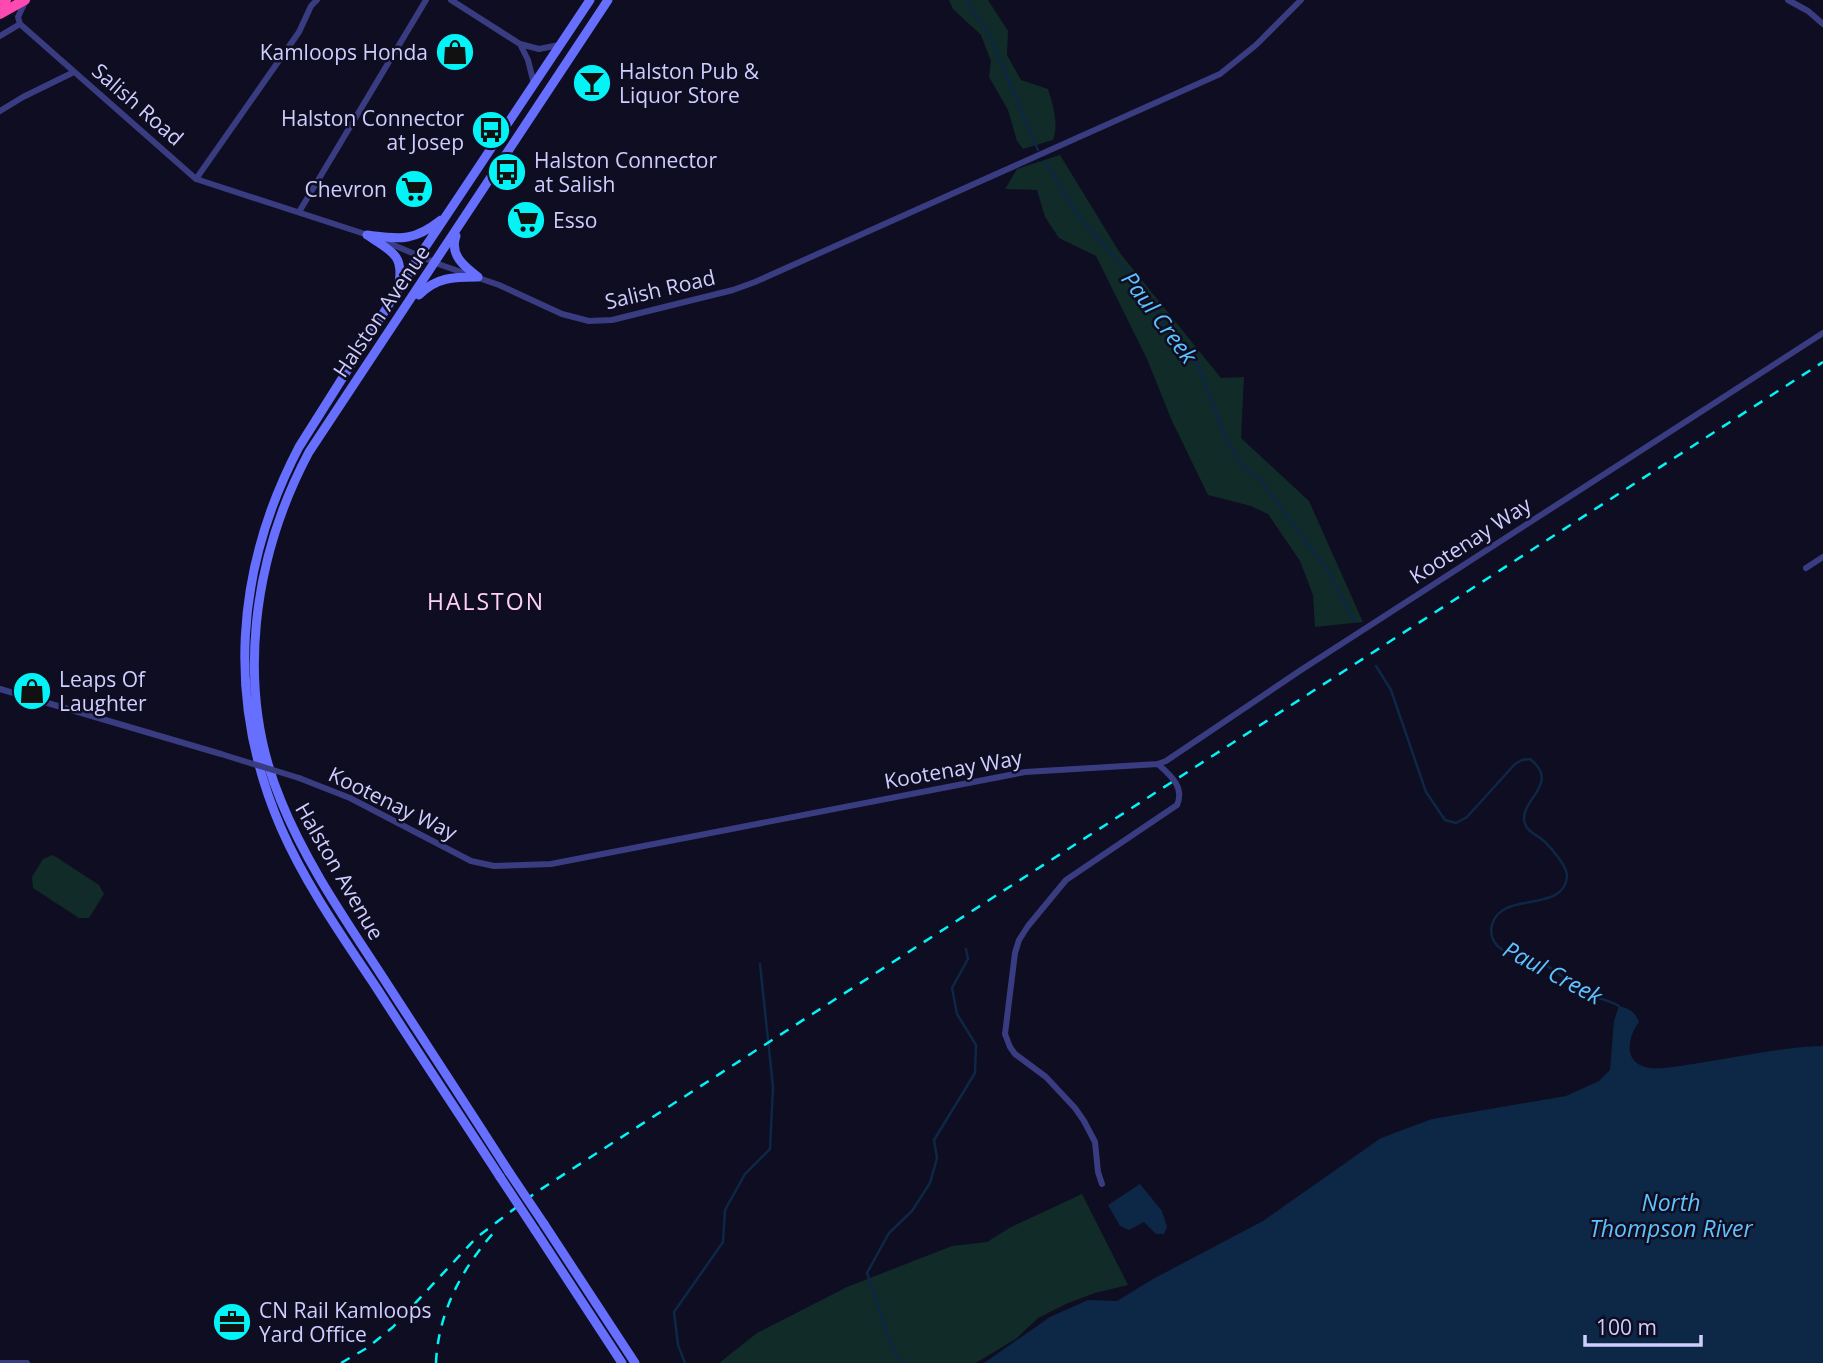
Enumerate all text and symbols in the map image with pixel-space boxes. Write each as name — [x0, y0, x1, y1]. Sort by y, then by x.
shop icon: Kamloops Honda — [434, 31, 476, 73]
place label: Kamloops Honda — [260, 38, 428, 66]
street label: Salish Road — [86, 57, 190, 151]
place label: Halston Pub & Liquor Store — [619, 57, 760, 109]
bar icon: Halston Pub & Liquor Store — [571, 62, 613, 104]
place label: Halston Connector at Josep — [281, 104, 464, 156]
bus stop icon: Halston Connector at Josep — [470, 109, 512, 151]
place label: Halston Connector at Salish — [534, 146, 718, 198]
bus stop icon: Halston Connector at Salish — [486, 151, 528, 193]
supermarket icon: Chevron — [393, 168, 435, 210]
place label: Chevron — [305, 175, 387, 203]
supermarket icon: Esso — [505, 199, 547, 241]
place label: Esso — [553, 206, 597, 234]
street label: Halston Avenue — [326, 239, 436, 383]
street label: Salish Road — [602, 263, 718, 315]
water label: Paul Creek — [1115, 264, 1206, 370]
street label: Kootenay Way — [1404, 490, 1537, 590]
district label: HALSTON — [427, 585, 545, 617]
place label: Leaps Of Laughter — [59, 665, 147, 717]
shop icon: Leaps Of Laughter — [11, 670, 53, 712]
street label: Kootenay Way — [882, 743, 1025, 795]
street label: Kootenay Way — [324, 760, 462, 846]
street label: Halston Avenue — [289, 797, 391, 945]
water label: Paul Creek — [1498, 933, 1609, 1012]
water label: North Thompson River — [1589, 1186, 1754, 1244]
place label: CN Rail Kamloops Yard Office — [259, 1296, 432, 1348]
office icon: CN Rail Kamloops Yard Office — [211, 1301, 253, 1343]
scale bar — [1585, 1304, 1700, 1348]
text: 100 m — [1596, 1313, 1657, 1341]

